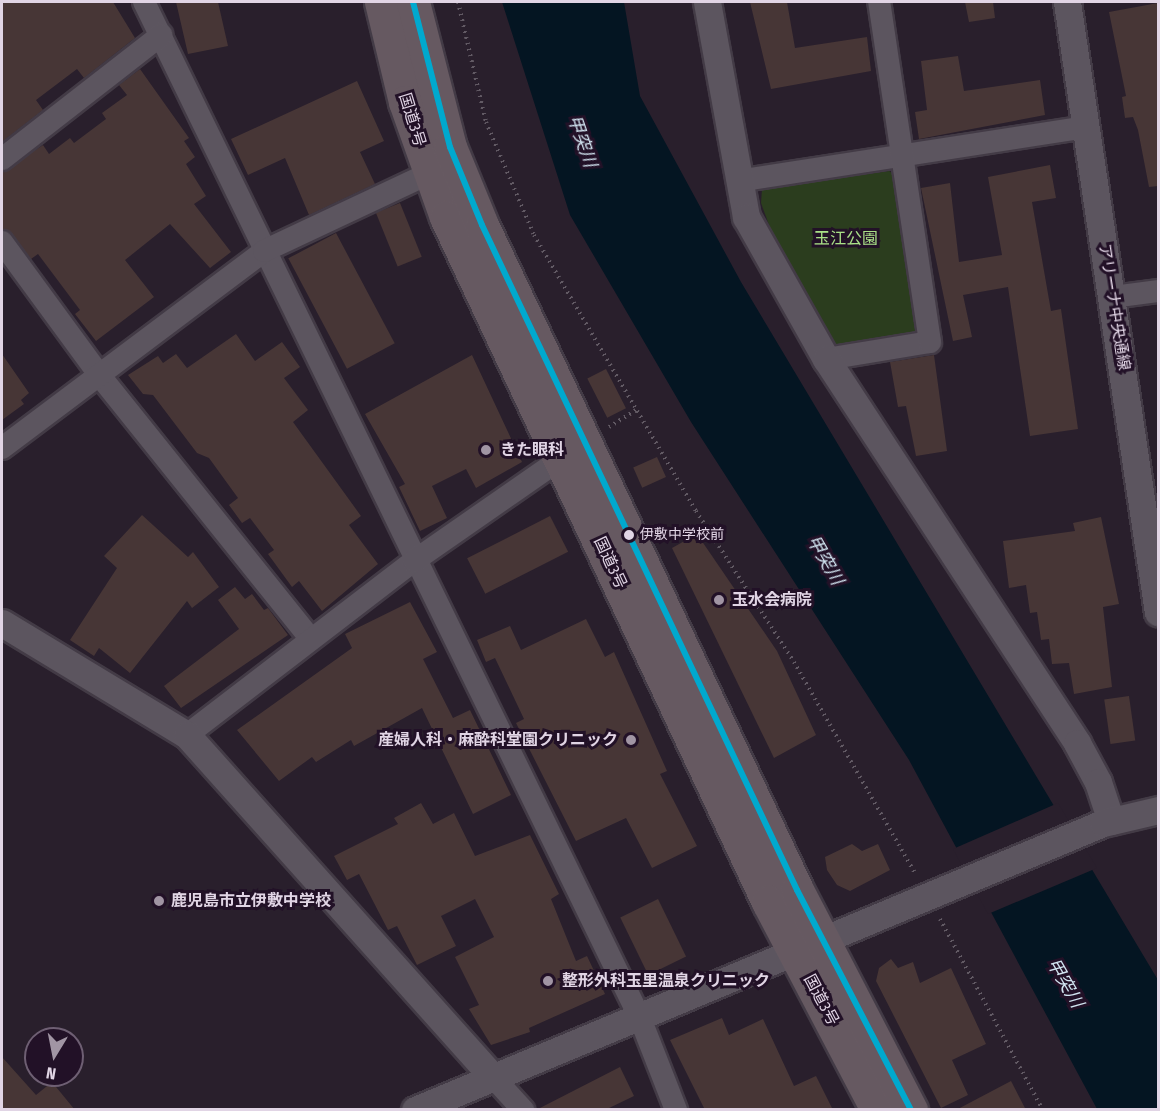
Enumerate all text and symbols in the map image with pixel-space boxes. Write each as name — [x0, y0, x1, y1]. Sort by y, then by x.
street label: 国道3号 — [395, 91, 429, 149]
water label: 甲突川 — [563, 112, 601, 170]
park label: 玉江公園 — [814, 229, 878, 249]
street label: アリーナ中央通線 — [1095, 242, 1133, 372]
place label: きた眼科 — [500, 440, 564, 460]
marker: きた眼科 — [477, 441, 495, 459]
place label: 伊敷中学校前 — [640, 527, 724, 543]
marker: 伊敷中学校前 — [623, 529, 635, 541]
water label: 甲突川 — [802, 531, 848, 589]
street label: 国道3号 — [590, 534, 630, 592]
place label: 玉水会病院 — [732, 590, 812, 610]
marker: 玉水会病院 — [710, 591, 728, 609]
place label: 産婦人科・麻酔科堂園クリニック — [378, 730, 618, 750]
marker: 産婦人科・麻酔科堂園クリニック — [622, 731, 640, 749]
place label: 鹿児島市立伊敷中学校 — [171, 891, 331, 911]
marker: 鹿児島市立伊敷中学校 — [152, 894, 166, 908]
water label: 甲突川 — [1042, 954, 1088, 1012]
place label: 整形外科玉里温泉クリニック — [562, 971, 770, 991]
street label: 国道3号 — [800, 971, 842, 1029]
marker: 整形外科玉里温泉クリニック — [539, 972, 557, 990]
north arrow — [24, 1027, 84, 1087]
text: N — [45, 1063, 58, 1083]

